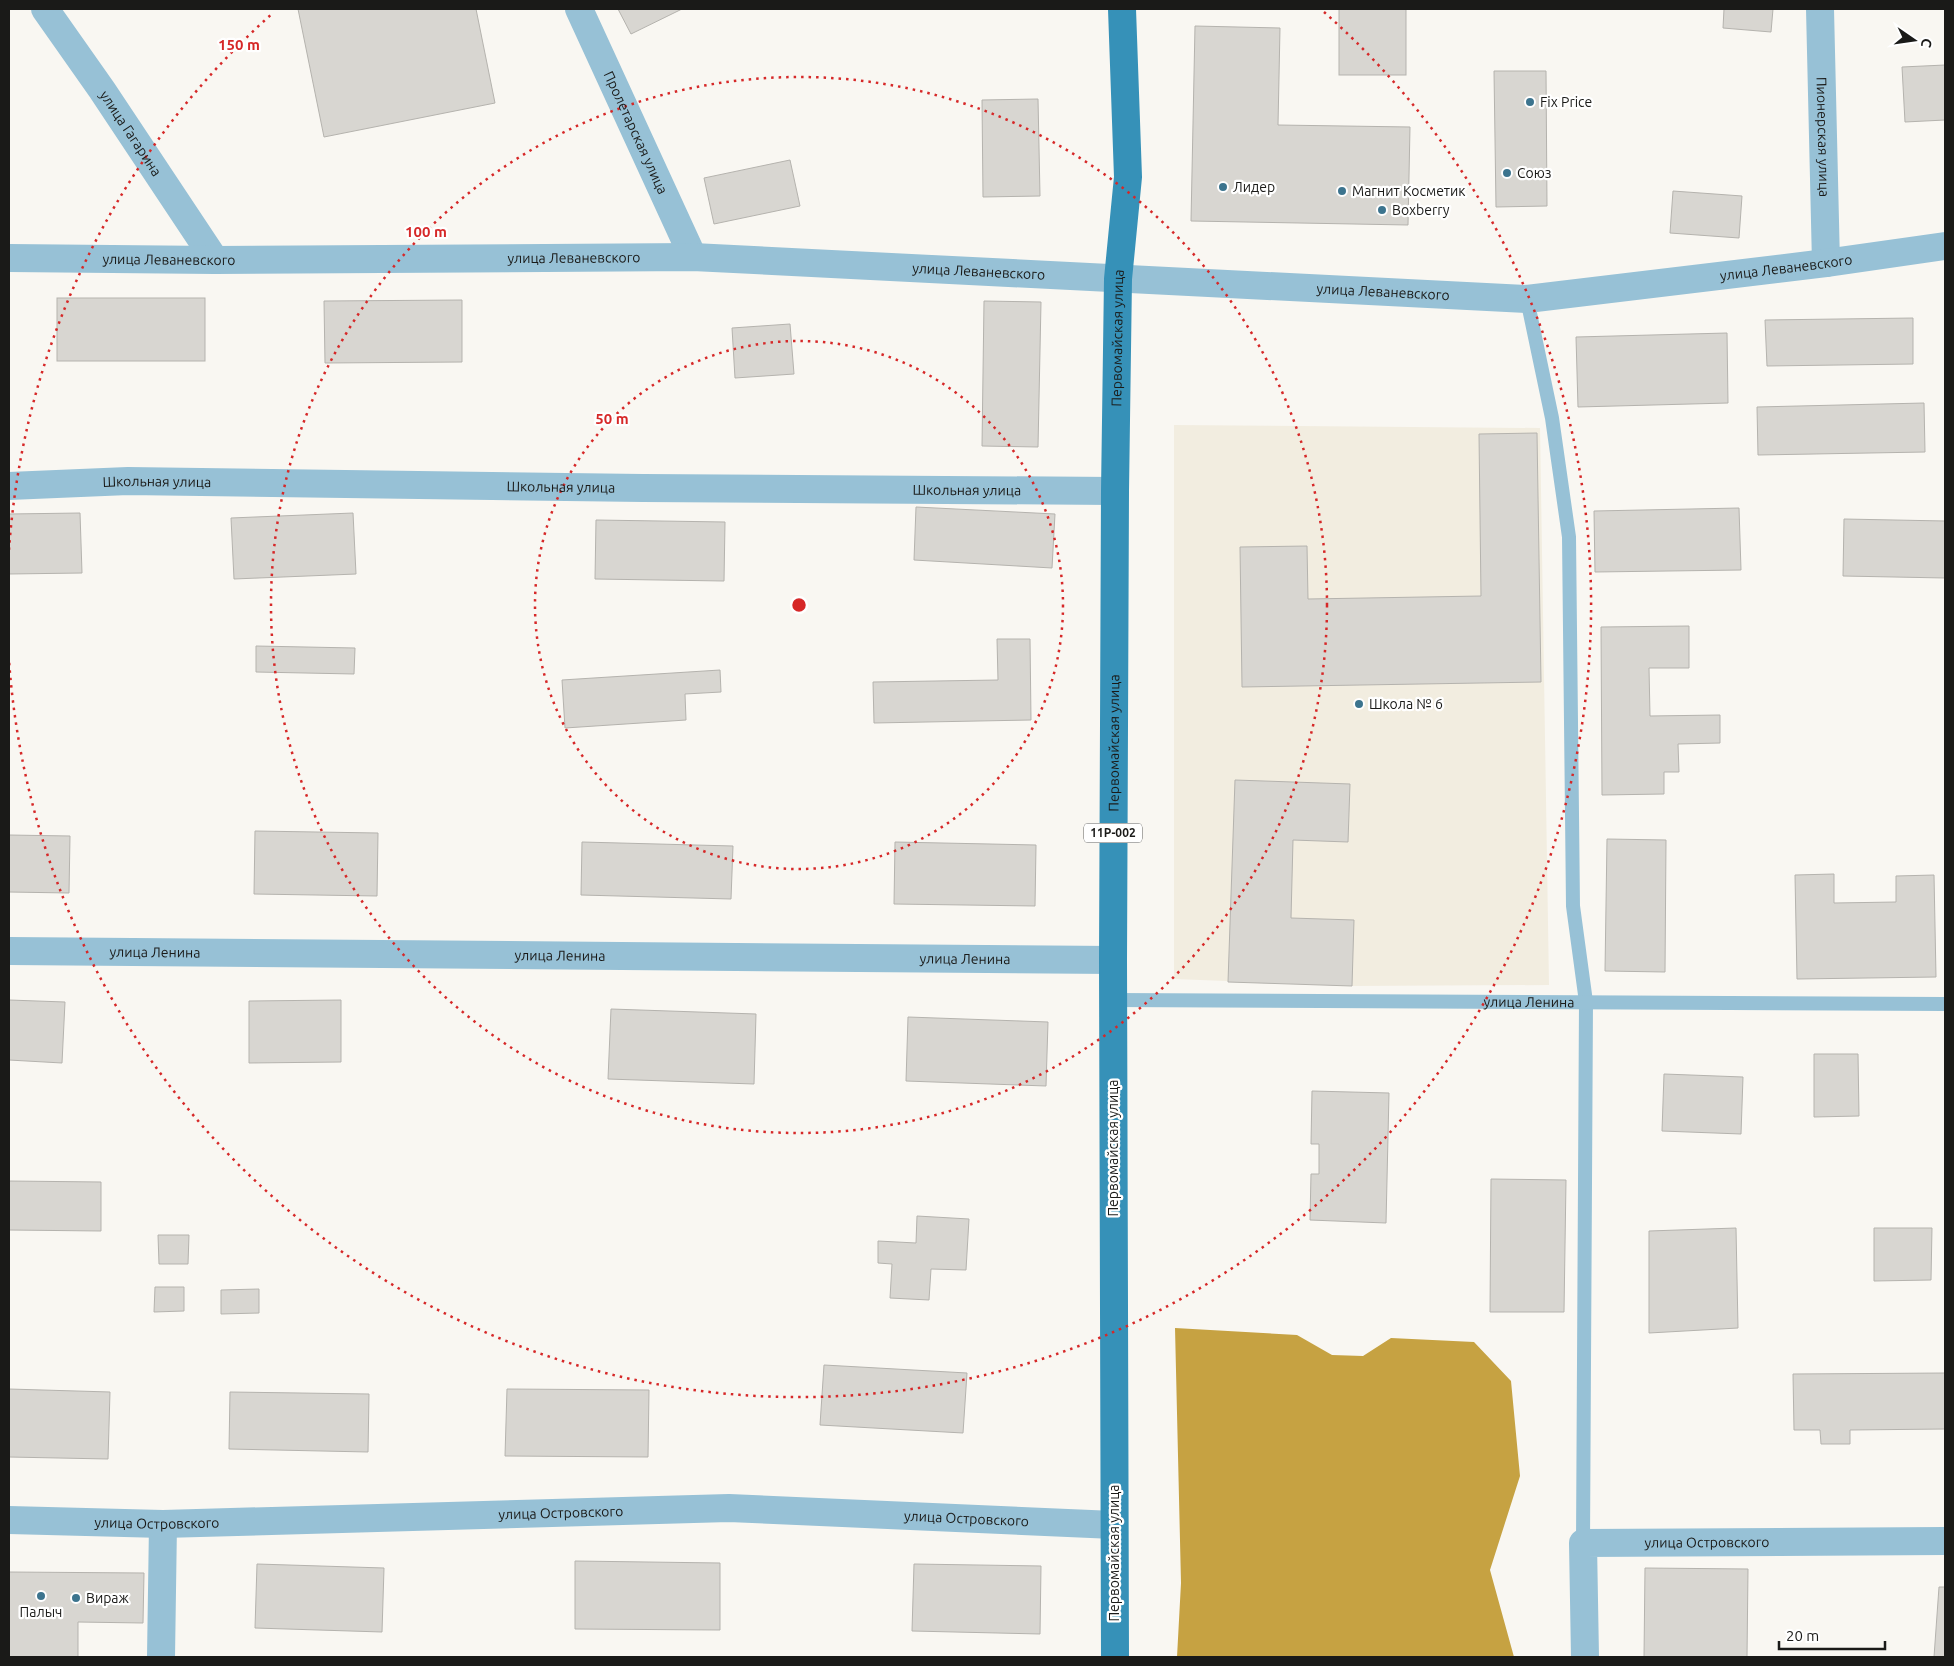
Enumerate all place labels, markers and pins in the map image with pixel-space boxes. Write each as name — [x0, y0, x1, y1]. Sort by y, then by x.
place label: Fix Price — [1540, 94, 1592, 110]
marker: Fix Price — [1524, 96, 1536, 108]
place label: Союз — [1517, 165, 1551, 181]
marker: Союз — [1501, 167, 1513, 179]
place label: Лидер — [1233, 179, 1275, 195]
marker: Лидер — [1217, 181, 1229, 193]
place label: Магнит Косметик — [1352, 183, 1466, 199]
marker: Магнит Косметик — [1336, 185, 1348, 197]
place label: Boxberry — [1392, 202, 1450, 218]
marker: Boxberry — [1376, 204, 1388, 216]
centre of rings — [790, 596, 808, 614]
place label: Школа № 6 — [1369, 696, 1443, 712]
marker: Школа № 6 — [1353, 698, 1365, 710]
marker: Палыч — [35, 1590, 47, 1602]
place label: Вираж — [86, 1590, 130, 1606]
marker: Вираж — [70, 1592, 82, 1604]
place label: Палыч — [20, 1604, 62, 1620]

